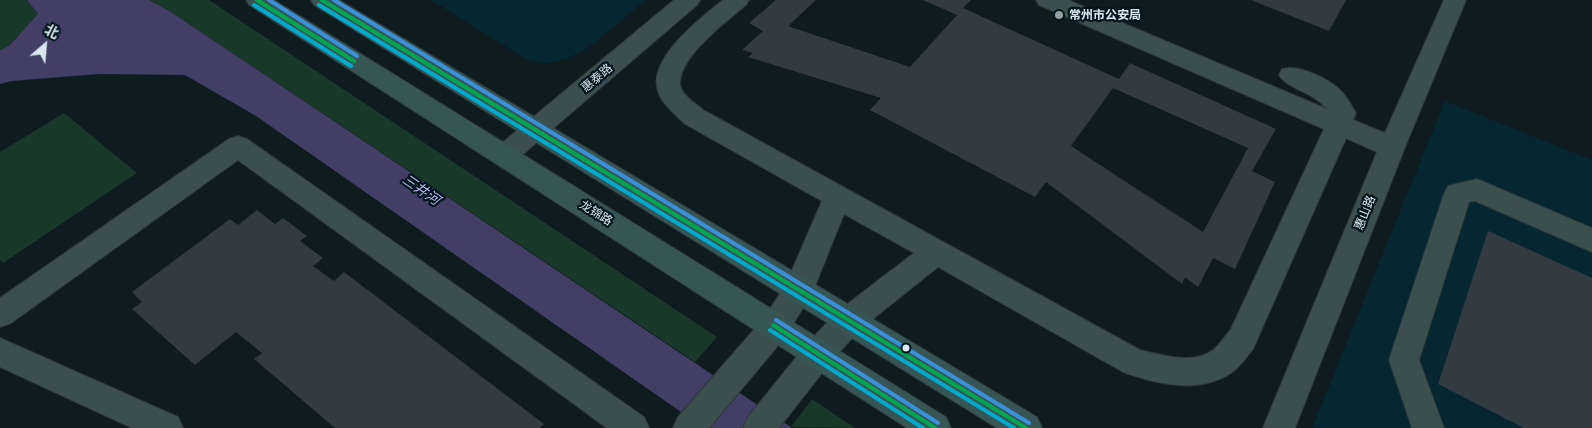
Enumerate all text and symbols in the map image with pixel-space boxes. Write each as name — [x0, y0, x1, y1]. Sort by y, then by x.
place label: 常州市公安局 — [1069, 8, 1141, 22]
marker: 常州市公安局 — [1053, 9, 1065, 21]
north arrow — [20, 20, 70, 70]
text: 北 — [41, 20, 63, 43]
street label: 惠泰路 — [579, 61, 615, 95]
water label: 三井河 — [399, 171, 443, 209]
street label: 惠山路 — [1352, 194, 1378, 232]
street label: 龙锦路 — [577, 197, 615, 229]
unlabelled marker — [901, 343, 911, 353]

